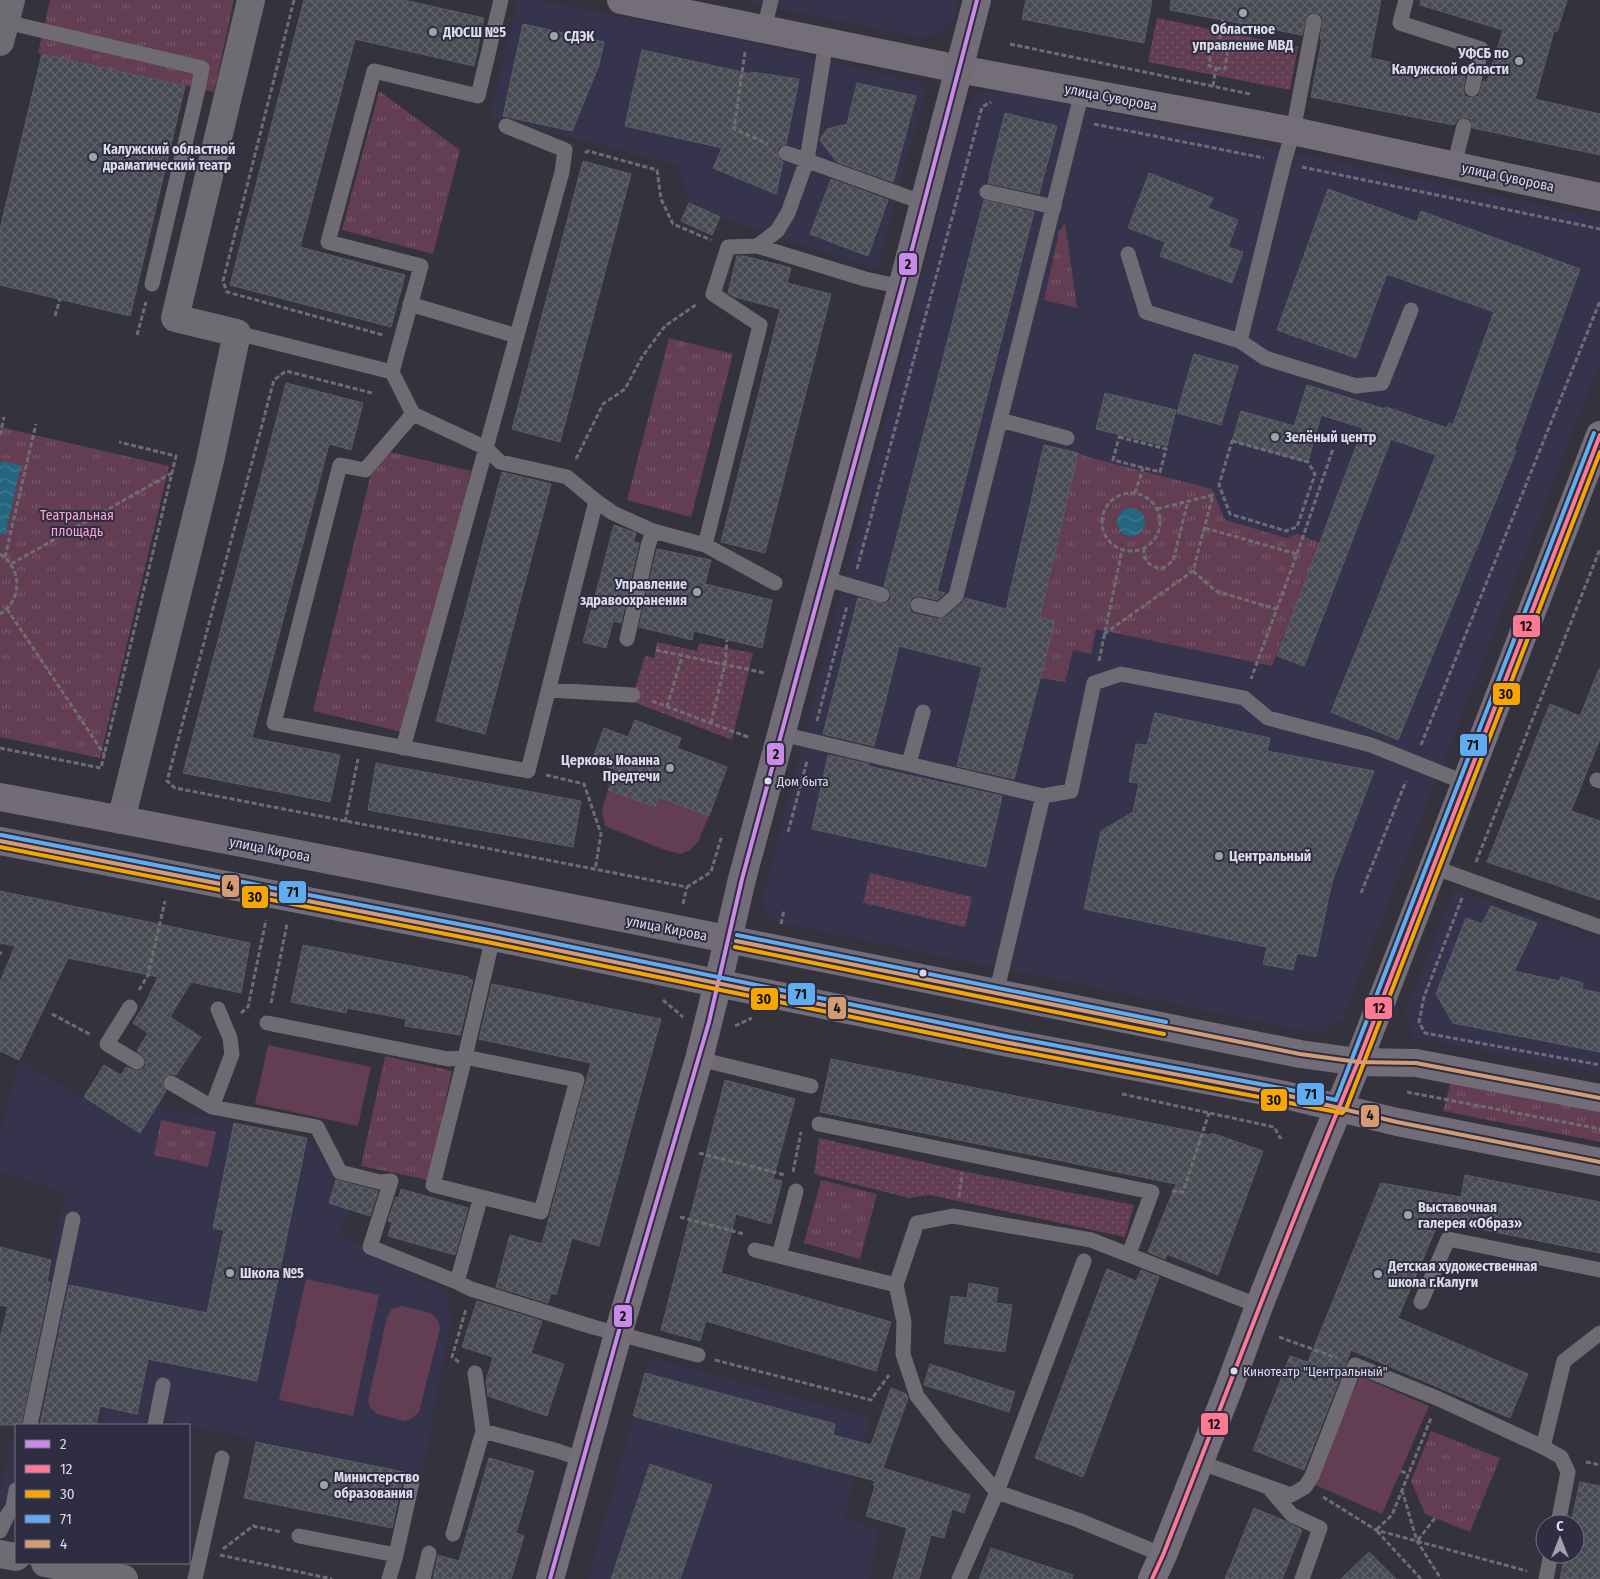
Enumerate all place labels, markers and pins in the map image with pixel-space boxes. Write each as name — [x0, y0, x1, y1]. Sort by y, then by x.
marker: Областное управление МВД — [1237, 7, 1249, 19]
place label: Областное управление МВД — [1192, 21, 1293, 54]
place label: ДЮСШ №5 — [442, 24, 506, 41]
marker: ДЮСШ №5 — [427, 26, 439, 38]
place label: СДЭК — [564, 28, 595, 45]
marker: СДЭК — [548, 30, 560, 42]
place label: УФСБ по Калужской области — [1392, 45, 1510, 78]
marker: УФСБ по Калужской области — [1513, 55, 1525, 67]
place label: Калужский областной драматический театр — [102, 141, 235, 174]
marker: Калужский областной драматический театр — [87, 151, 99, 163]
place label: Зелёный центр — [1284, 429, 1377, 446]
marker: Зелёный центр — [1269, 431, 1281, 443]
place label: Управление здравоохранения — [580, 576, 687, 609]
marker: Управление здравоохранения — [691, 586, 703, 598]
place label: Церковь Иоанна Предтечи — [561, 752, 660, 785]
marker: Церковь Иоанна Предтечи — [664, 762, 676, 774]
place label: Дом быта — [776, 774, 829, 789]
marker: Дом быта — [763, 776, 773, 786]
place label: Центральный — [1229, 848, 1311, 865]
marker: Центральный — [1213, 850, 1225, 862]
unlabelled marker — [918, 968, 928, 978]
place label: Выставочная галерея «Образ» — [1418, 1199, 1522, 1232]
marker: Выставочная галерея «Образ» — [1402, 1209, 1414, 1221]
place label: Детская художественная школа г.Калуги — [1387, 1258, 1537, 1291]
place label: Школа №5 — [240, 1265, 304, 1282]
marker: Школа №5 — [224, 1267, 236, 1279]
marker: Детская художественная школа г.Калуги — [1372, 1268, 1384, 1280]
place label: Кинотеатр "Центральный" — [1243, 1364, 1388, 1379]
marker: Кинотеатр "Центральный" — [1229, 1366, 1239, 1376]
place label: Министерство образования — [334, 1469, 420, 1502]
marker: Министерство образования — [318, 1479, 330, 1491]

